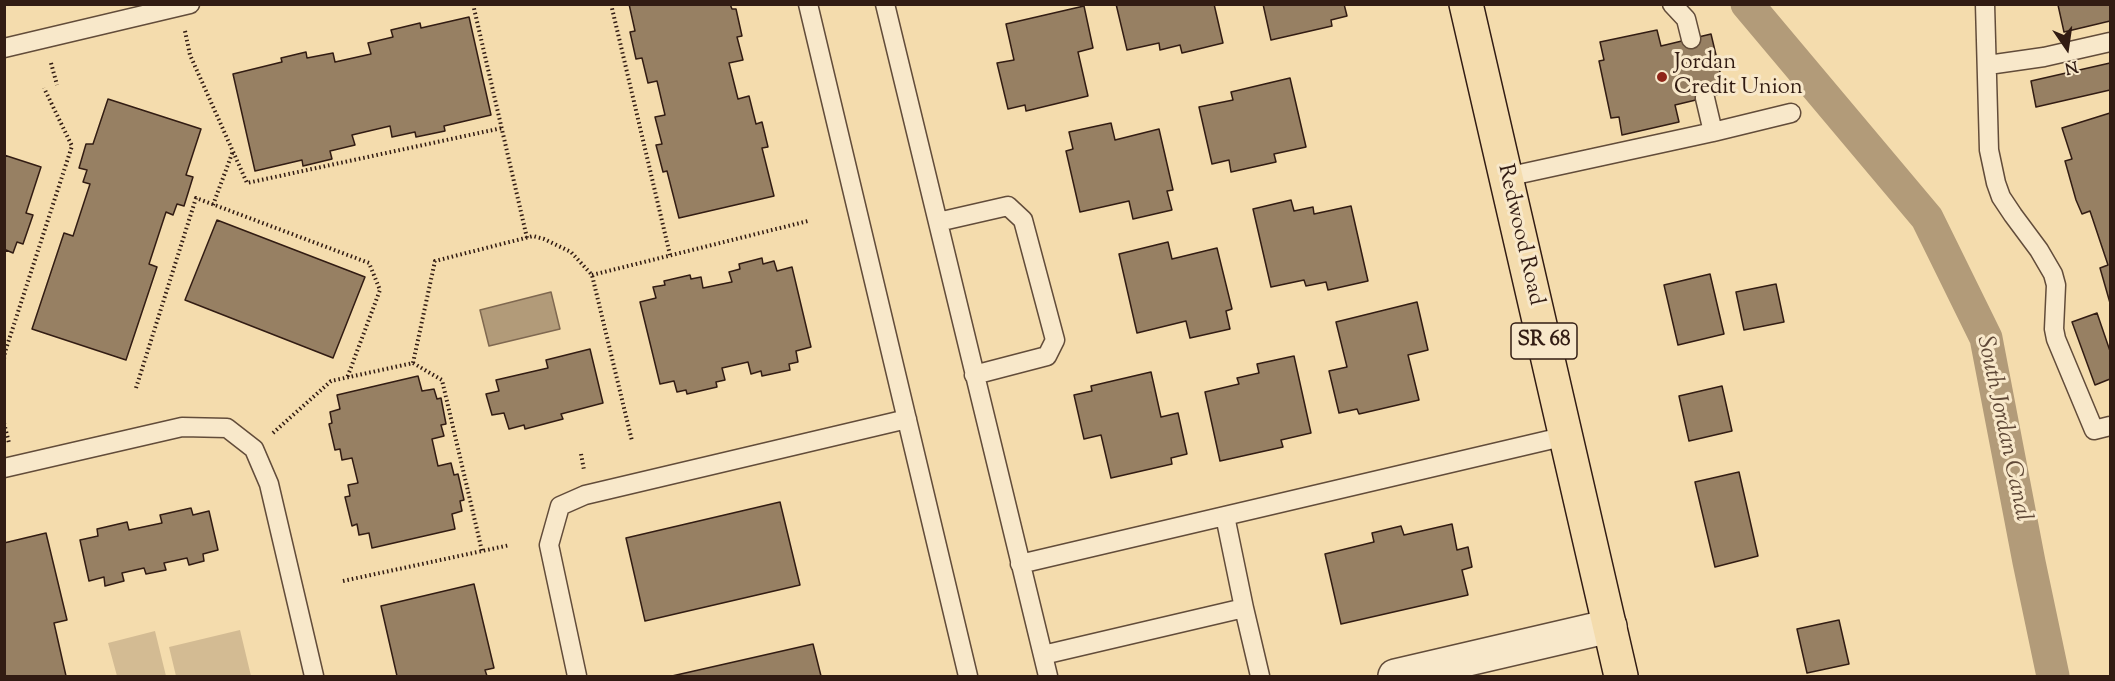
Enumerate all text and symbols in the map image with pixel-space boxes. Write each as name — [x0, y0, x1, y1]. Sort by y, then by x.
north arrow — [2037, 18, 2097, 78]
place label: Jordan Credit Union — [1674, 51, 1803, 102]
text: N — [2062, 53, 2080, 79]
marker: Jordan Credit Union — [1655, 70, 1669, 84]
street label: Redwood Road — [1490, 162, 1548, 308]
road number: SR 68 — [1511, 323, 1577, 359]
water label: South Jordan Canal — [1968, 334, 2036, 524]

